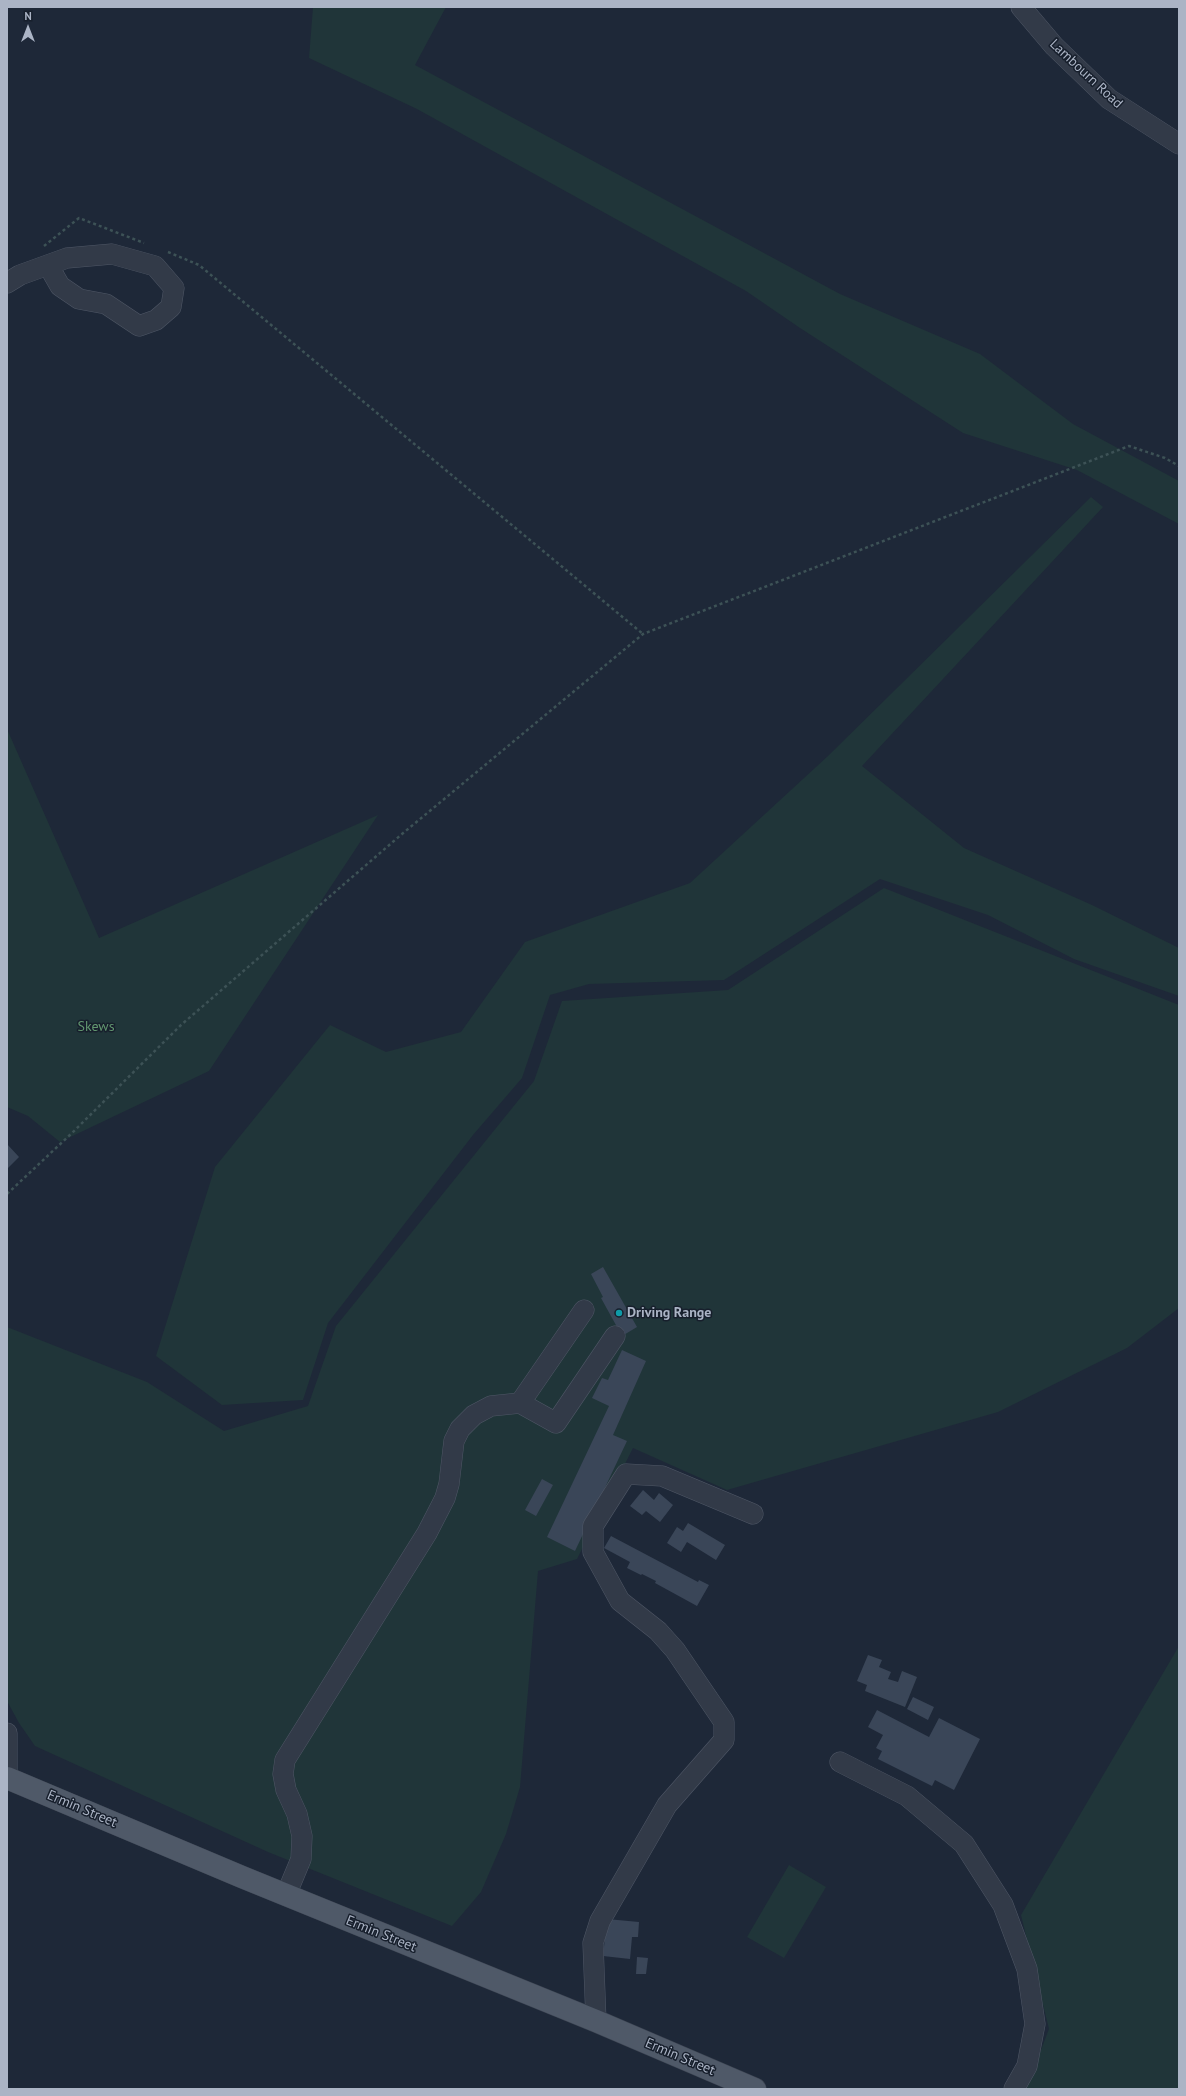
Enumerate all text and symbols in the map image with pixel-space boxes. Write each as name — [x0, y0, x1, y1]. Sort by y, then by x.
north arrow — [8, 8, 48, 48]
text: N — [24, 9, 32, 23]
street label: Lambourn Road — [1046, 36, 1126, 112]
park label: Skews — [77, 1019, 115, 1035]
place label: Driving Range — [627, 1305, 711, 1321]
marker: Driving Range — [614, 1308, 624, 1318]
street label: Ermin Street — [44, 1787, 120, 1831]
street label: Ermin Street — [343, 1912, 419, 1956]
street label: Ermin Street — [642, 2035, 718, 2079]

